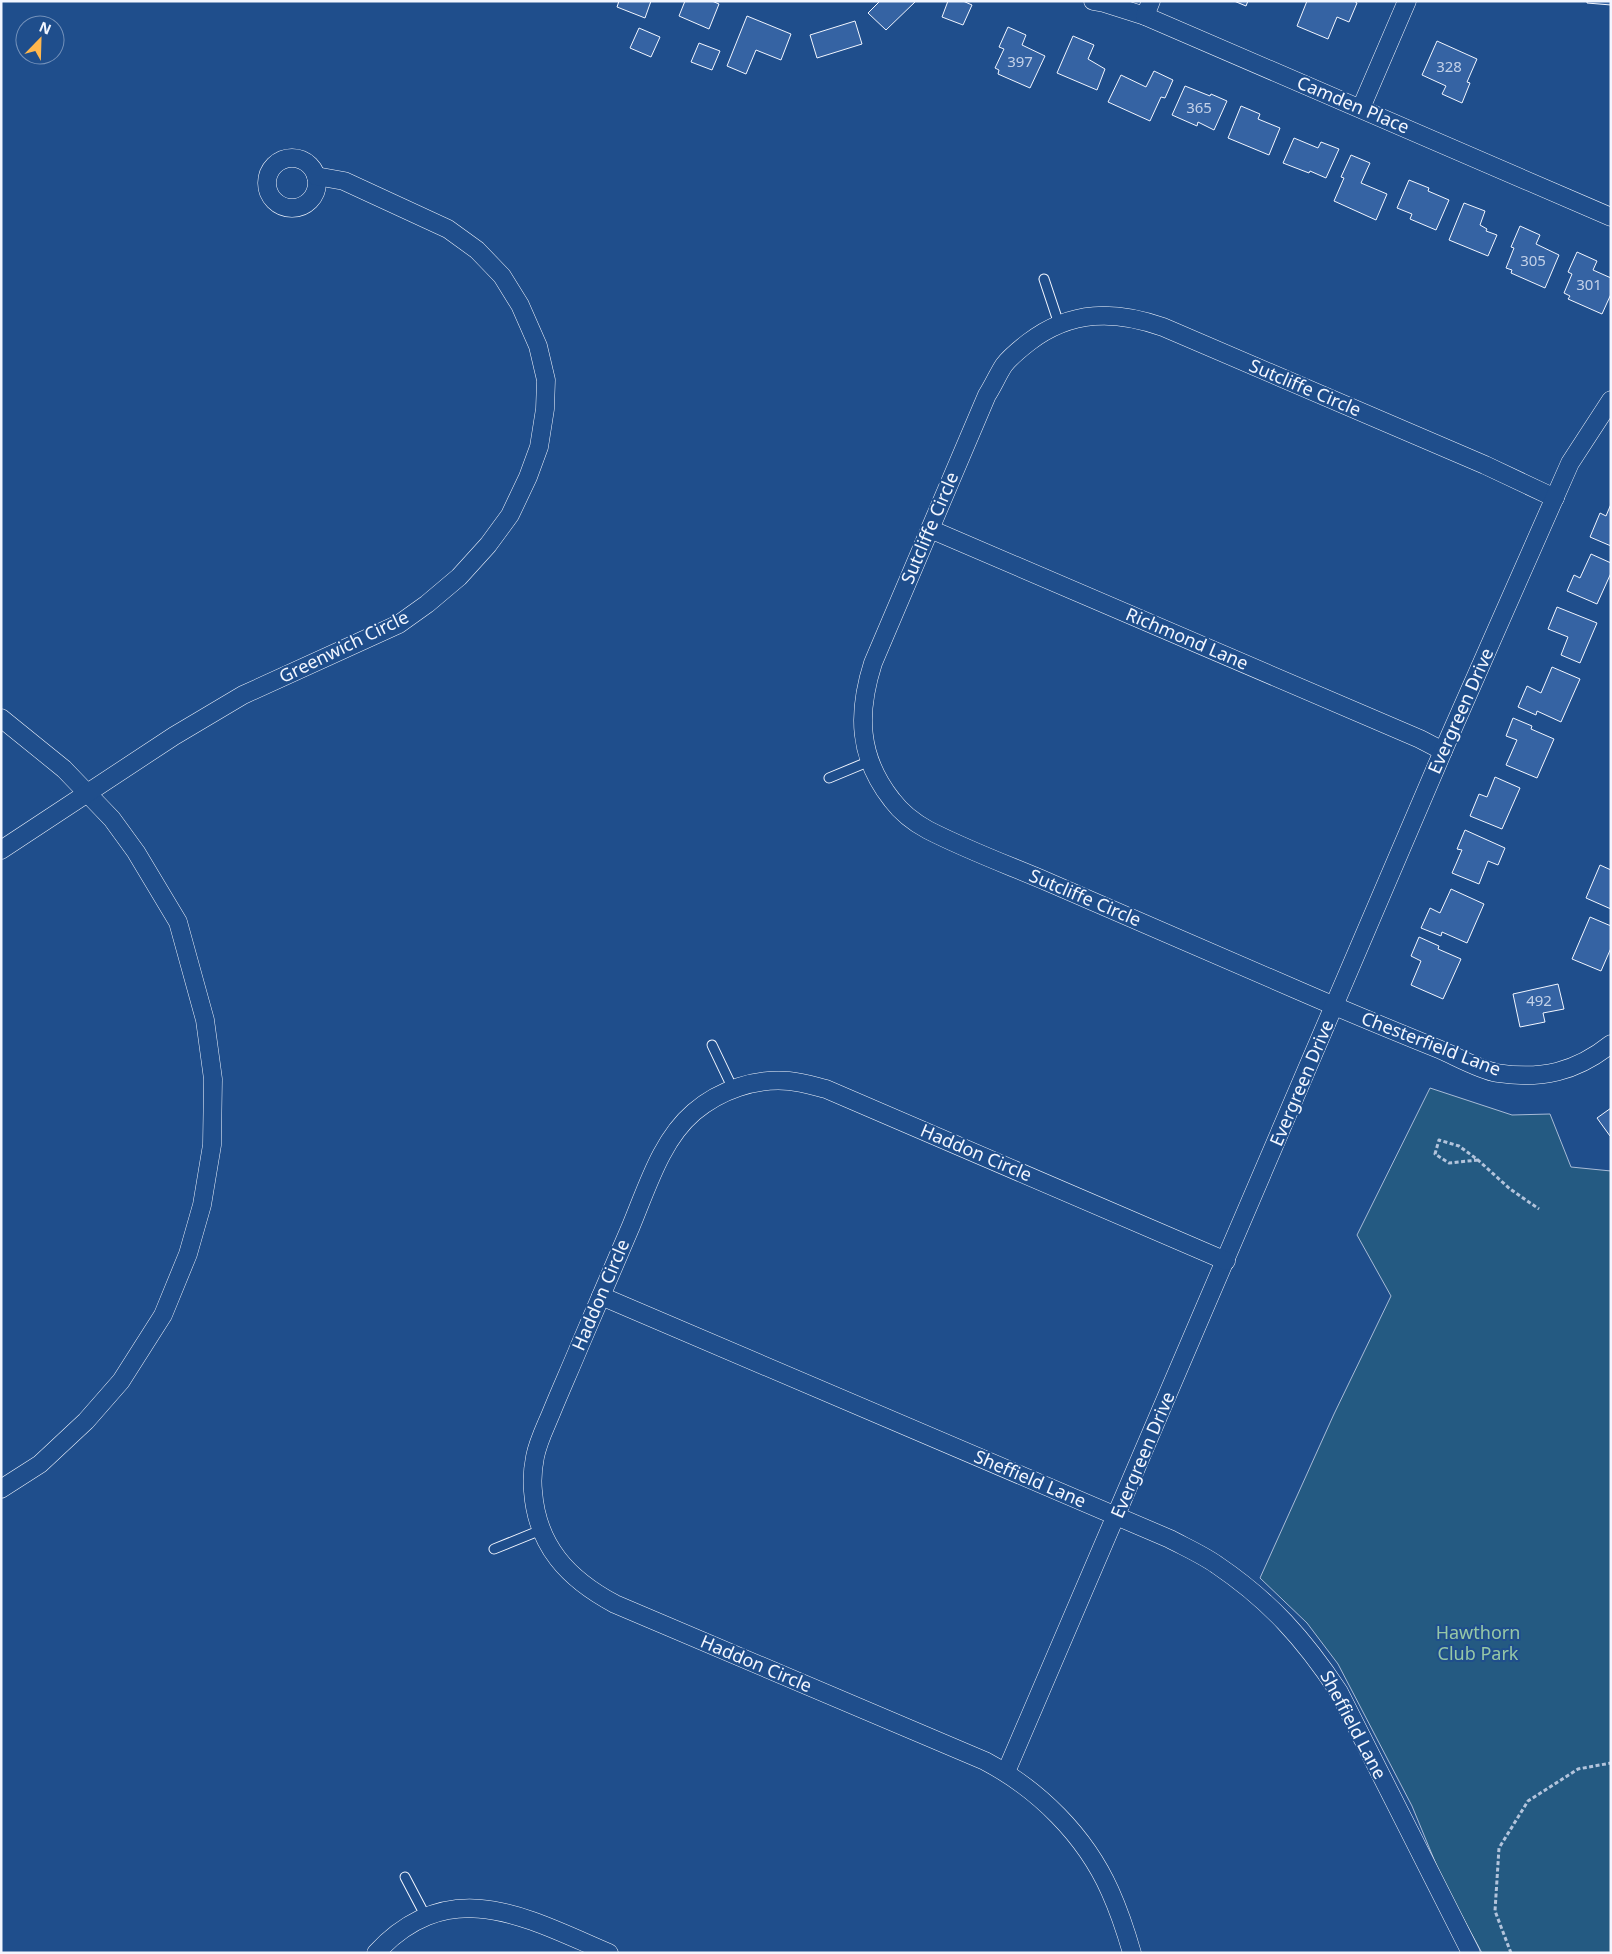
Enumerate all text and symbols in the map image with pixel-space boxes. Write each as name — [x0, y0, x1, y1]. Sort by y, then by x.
north arrow — [15, 15, 65, 65]
text: N — [36, 17, 54, 39]
house number: 397 — [1007, 51, 1033, 71]
house number: 328 — [1436, 56, 1462, 76]
street label: Camden Place — [1294, 70, 1413, 139]
house number: 365 — [1186, 97, 1212, 117]
house number: 305 — [1520, 250, 1546, 270]
house number: 301 — [1576, 274, 1602, 294]
street label: Sutcliffe Circle — [1246, 353, 1365, 421]
street label: Sutcliffe Circle — [895, 468, 963, 587]
street label: Richmond Lane — [1122, 601, 1252, 675]
street label: Greenwich Circle — [275, 604, 412, 688]
street label: Evergreen Drive — [1422, 644, 1499, 777]
street label: Sutcliffe Circle — [1026, 863, 1145, 931]
house number: 492 — [1526, 990, 1552, 1010]
street label: Chesterfield Lane — [1358, 1005, 1505, 1081]
street label: Evergreen Drive — [1264, 1016, 1339, 1150]
street label: Haddon Circle — [917, 1118, 1036, 1186]
street label: Haddon Circle — [566, 1235, 634, 1354]
street label: Evergreen Drive — [1105, 1388, 1180, 1522]
street label: Sheffield Lane — [971, 1444, 1090, 1512]
park label: Hawthorn Club Park — [1436, 1620, 1520, 1665]
street label: Haddon Circle — [697, 1629, 816, 1697]
street label: Sheffield Lane — [1315, 1666, 1393, 1783]

